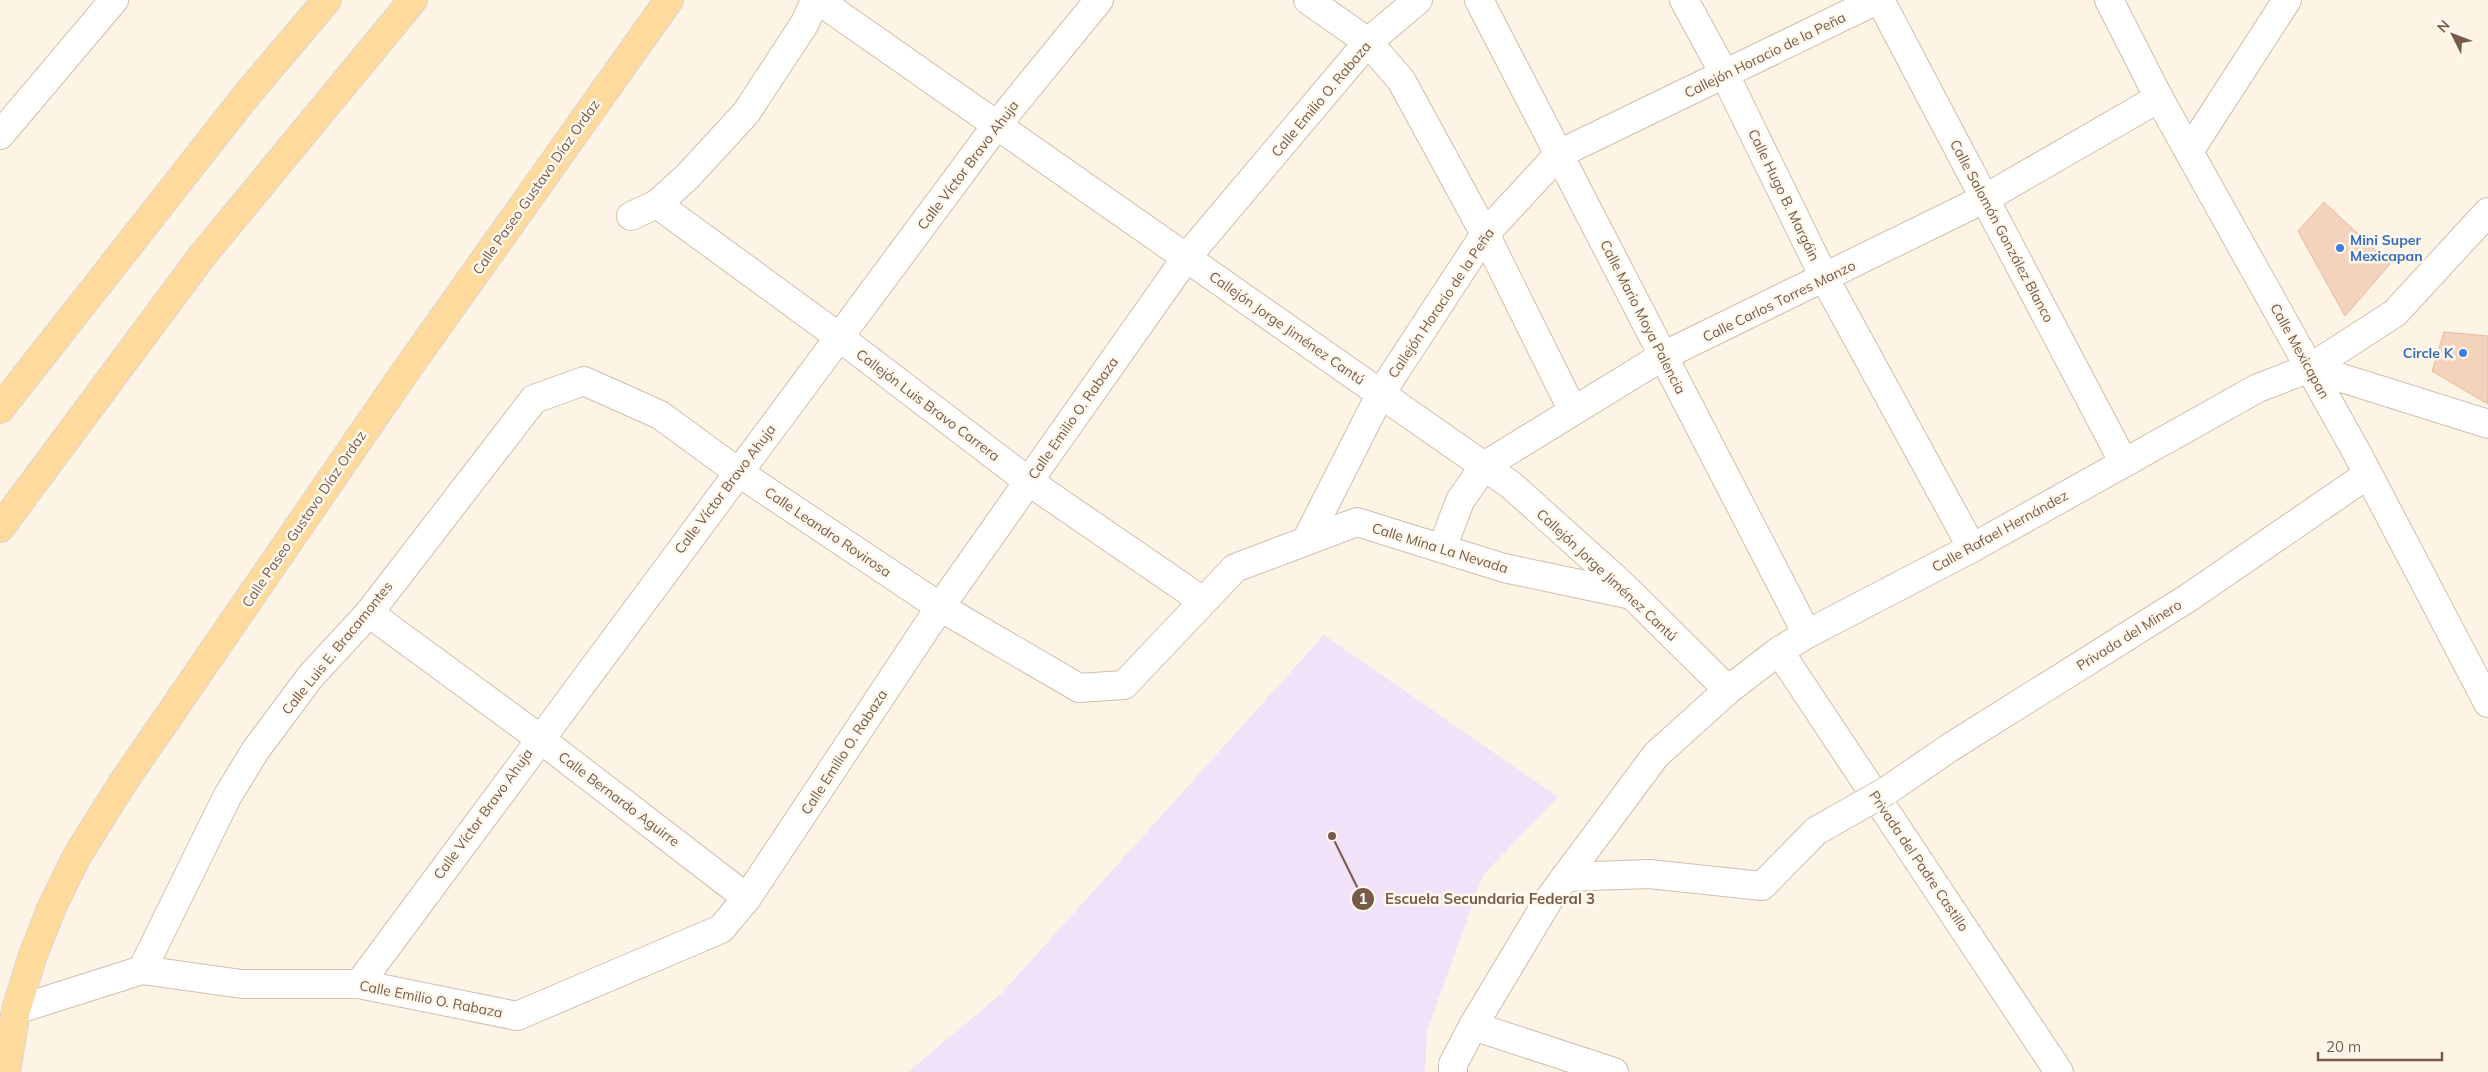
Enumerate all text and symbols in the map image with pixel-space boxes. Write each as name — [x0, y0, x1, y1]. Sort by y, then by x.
street label: Callejón Horacio de la Peña — [1681, 8, 1849, 102]
north arrow — [2428, 10, 2478, 60]
text: N — [2433, 16, 2454, 36]
street label: Calle Emilio O. Rabaza — [1267, 38, 1375, 160]
street label: Calle Paseo Gustavo Díaz Ordaz — [469, 96, 603, 278]
street label: Calle Víctor Bravo Ahuja — [913, 97, 1023, 233]
street label: Calle Hugo B. Margáin — [1744, 126, 1824, 264]
street label: Calle Salomón González Blanco — [1946, 137, 2058, 325]
street label: Callejón Horacio de la Peña — [1384, 224, 1498, 382]
place label: Mini Super Mexicapan — [2350, 231, 2423, 265]
street label: Calle Mario Moya Palencia — [1596, 237, 1690, 397]
marker: Mini Super Mexicapan — [2334, 242, 2346, 254]
street label: Calle Carlos Torres Manzo — [1700, 256, 1858, 346]
street label: Callejón Jorge Jiménez Cantú — [1206, 267, 1368, 389]
street label: Calle Mexicapan — [2266, 300, 2334, 402]
place label: Circle K — [2403, 344, 2454, 362]
street label: Callejón Luis Bravo Carrera — [853, 345, 1003, 465]
marker: Circle K — [2457, 347, 2469, 359]
street label: Calle Emilio O. Rabaza — [1024, 353, 1122, 483]
street label: Calle Víctor Bravo Ahuja — [670, 421, 780, 557]
street label: Calle Paseo Gustavo Díaz Ordaz — [238, 427, 370, 611]
street label: Calle Leandro Rovirosa — [761, 483, 895, 581]
street label: Calle Rafael Hernández — [1929, 486, 2071, 576]
street label: Callejón Jorge Jiménez Cantú — [1533, 505, 1681, 645]
street label: Calle Mina La Nevada — [1370, 519, 1510, 577]
street label: Calle Luis E. Bracamontes — [278, 578, 396, 718]
street label: Privada del Minero — [2073, 595, 2185, 675]
street label: Calle Emilio O. Rabaza — [797, 686, 891, 818]
street label: Calle Víctor Bravo Ahuja — [429, 745, 537, 883]
street label: Calle Bernardo Aguirre — [555, 747, 683, 851]
street label: Privada del Padre Castillo — [1865, 787, 1973, 935]
callout: Escuela Secundaria Federal 3 — [1350, 884, 1605, 914]
text: 1 — [1358, 889, 1368, 908]
text: Escuela Secundaria Federal 3 — [1385, 889, 1595, 908]
street label: Calle Emilio O. Rabaza — [358, 976, 504, 1022]
scale bar — [2318, 1030, 2442, 1062]
text: 20 m — [2326, 1037, 2361, 1056]

